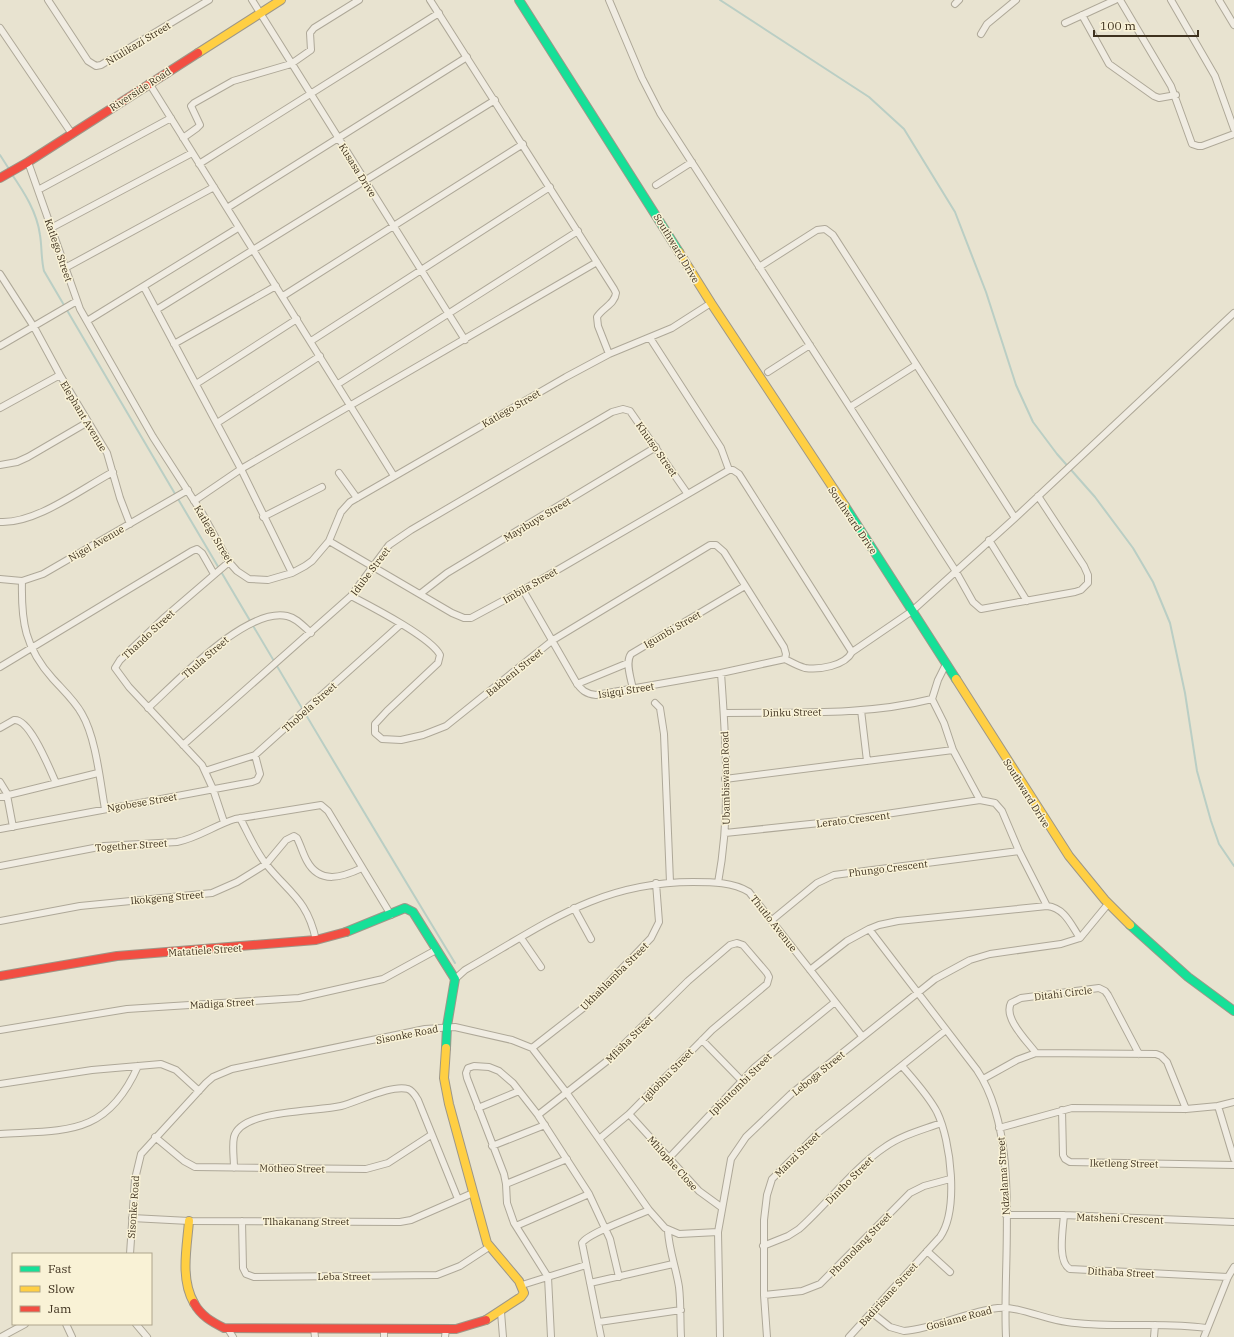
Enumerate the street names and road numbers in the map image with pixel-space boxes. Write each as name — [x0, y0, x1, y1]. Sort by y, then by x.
street label: Ntulikazi Street — [103, 19, 174, 68]
street label: Riverside Road — [107, 65, 173, 114]
street label: Kusasa Drive — [336, 141, 379, 200]
street label: Southward Drive — [651, 211, 702, 285]
street label: Katlego Street — [42, 217, 76, 284]
street label: Elephant Avenue — [57, 379, 110, 454]
street label: Katlego Street — [480, 386, 543, 430]
street label: Khutso Street — [633, 419, 681, 480]
street label: Southward Drive — [825, 484, 880, 556]
street label: Mayibuye Street — [501, 494, 573, 545]
street label: Katlego Street — [191, 503, 236, 566]
street label: Nigel Avenue — [66, 522, 126, 565]
street label: Idube Street — [348, 544, 393, 598]
street label: Imbila Street — [501, 564, 560, 606]
street label: Thando Street — [119, 607, 178, 662]
street label: Igumbi Street — [641, 608, 704, 651]
street label: Thula Street — [179, 633, 232, 681]
street label: Bakheni Street — [483, 645, 546, 699]
street label: Thobela Street — [279, 679, 340, 735]
street label: Isigqi Street — [597, 680, 655, 701]
street label: Dinku Street — [762, 705, 822, 720]
street label: Ubambiswano Road — [718, 731, 733, 825]
street label: Southward Drive — [1000, 756, 1053, 830]
street label: Ngobese Street — [106, 790, 179, 815]
street label: Lerato Crescent — [816, 808, 891, 830]
street label: Together Street — [94, 836, 168, 855]
street label: Phungo Crescent — [848, 857, 929, 880]
street label: Ikokgeng Street — [130, 888, 205, 907]
street label: Thutlo Avenue — [747, 892, 800, 954]
street label: Ukhahlamba Street — [578, 939, 651, 1013]
street label: Matatiele Street — [168, 941, 243, 960]
street label: Ditahi Circle — [1033, 983, 1093, 1004]
street label: Madiga Street — [189, 995, 255, 1012]
street label: Mfisha Street — [603, 1012, 656, 1066]
street label: Sisonke Road — [375, 1022, 439, 1047]
street label: Igilobhu Street — [639, 1045, 697, 1105]
street label: Leboga Street — [789, 1048, 848, 1099]
street label: Iphintombi Street — [706, 1050, 775, 1119]
street label: Manzi Street — [772, 1128, 823, 1180]
street label: Mhlophe Close — [645, 1133, 701, 1193]
street label: Ndzalama Street — [994, 1136, 1013, 1215]
street label: Dintho Street — [823, 1153, 876, 1207]
street label: Iketleng Street — [1090, 1156, 1159, 1171]
street label: Motheo Street — [259, 1161, 325, 1176]
street label: Sisonke Road — [125, 1175, 142, 1239]
street label: Phomolang Street — [827, 1209, 895, 1279]
street label: Matsheni Crescent — [1076, 1210, 1164, 1227]
street label: Tlhakanang Street — [263, 1215, 350, 1228]
street label: Badirisane Street — [856, 1259, 921, 1329]
street label: Dithaba Street — [1087, 1264, 1155, 1281]
street label: Leba Street — [317, 1270, 371, 1283]
street label: Gosiame Road — [925, 1303, 993, 1333]

